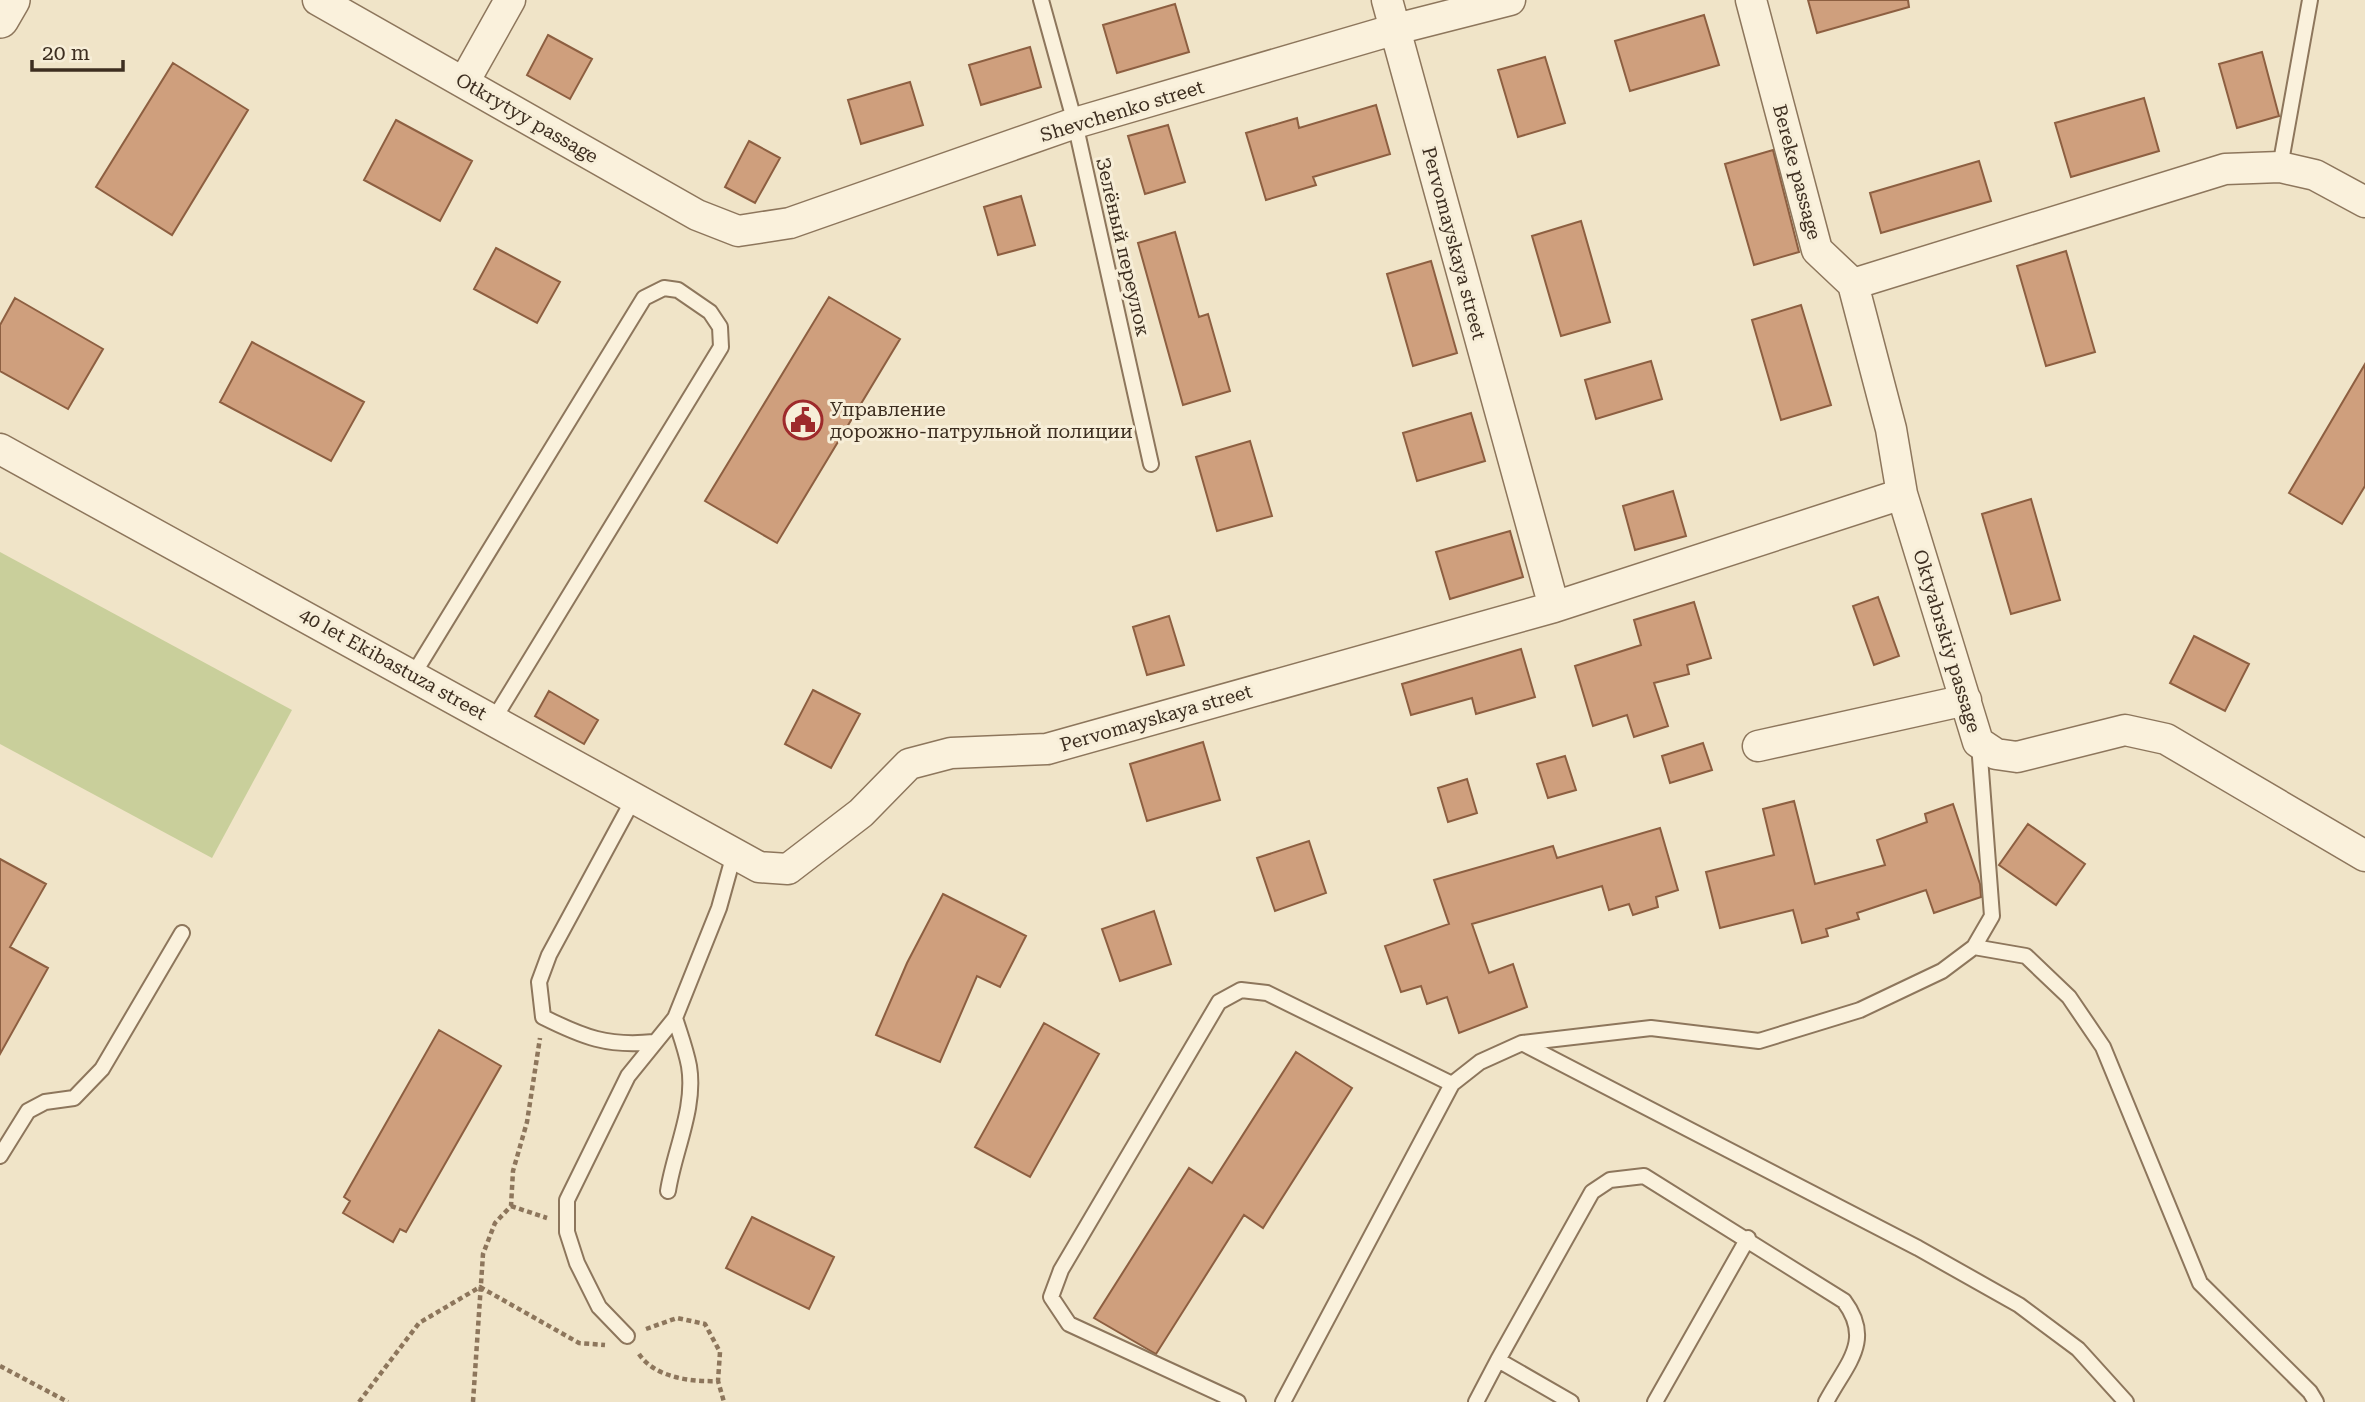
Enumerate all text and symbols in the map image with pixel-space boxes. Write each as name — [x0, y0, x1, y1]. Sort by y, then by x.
scale bar — [32, 28, 122, 72]
text: 20 m — [42, 41, 90, 65]
street label: Otkrytyy passage — [452, 68, 602, 168]
street label: Shevchenko street — [1037, 75, 1207, 147]
street label: Bereke passage — [1768, 102, 1826, 242]
street label: Pervomayskaya street — [1417, 144, 1491, 342]
street label: Зелёный переулок — [1091, 155, 1155, 339]
place label: Управление дорожно-патрульной полиции — [830, 398, 1133, 443]
public building icon: Управление дорожно-патрульной полиции — [782, 399, 824, 441]
street label: Oktyabrskiy passage — [1908, 547, 1986, 735]
street label: 40 let Ekibastuza street — [295, 603, 491, 725]
street label: Pervomayskaya street — [1057, 680, 1255, 756]

